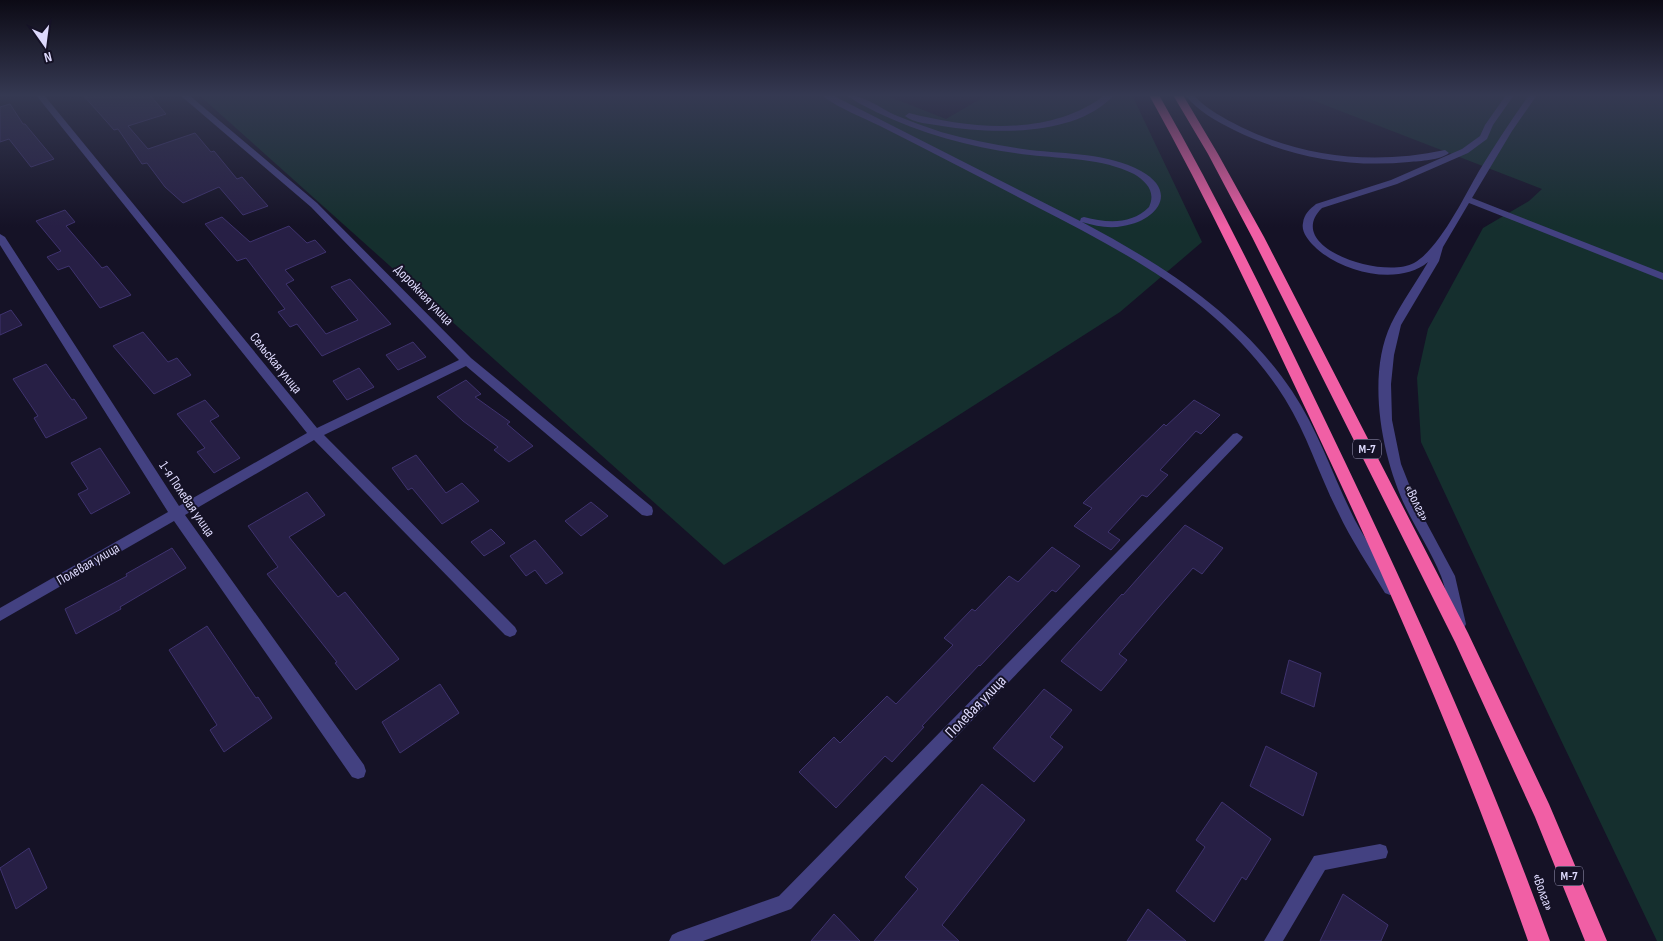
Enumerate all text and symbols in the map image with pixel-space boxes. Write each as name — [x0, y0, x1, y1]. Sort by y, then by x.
north arrow — [20, 20, 70, 70]
text: N — [42, 48, 54, 66]
street label: Дорожная улица — [391, 261, 457, 329]
street label: Сельская улица — [246, 329, 306, 397]
road number: М-7 — [1353, 439, 1381, 458]
street label: 1-я Полевая улица — [155, 458, 219, 540]
street label: «Волга» — [1401, 482, 1433, 524]
street label: Полевая улица — [54, 539, 122, 589]
street label: Полевая улица — [941, 672, 1011, 742]
road number: М-7 — [1555, 866, 1583, 886]
street label: «Волга» — [1528, 871, 1558, 913]

